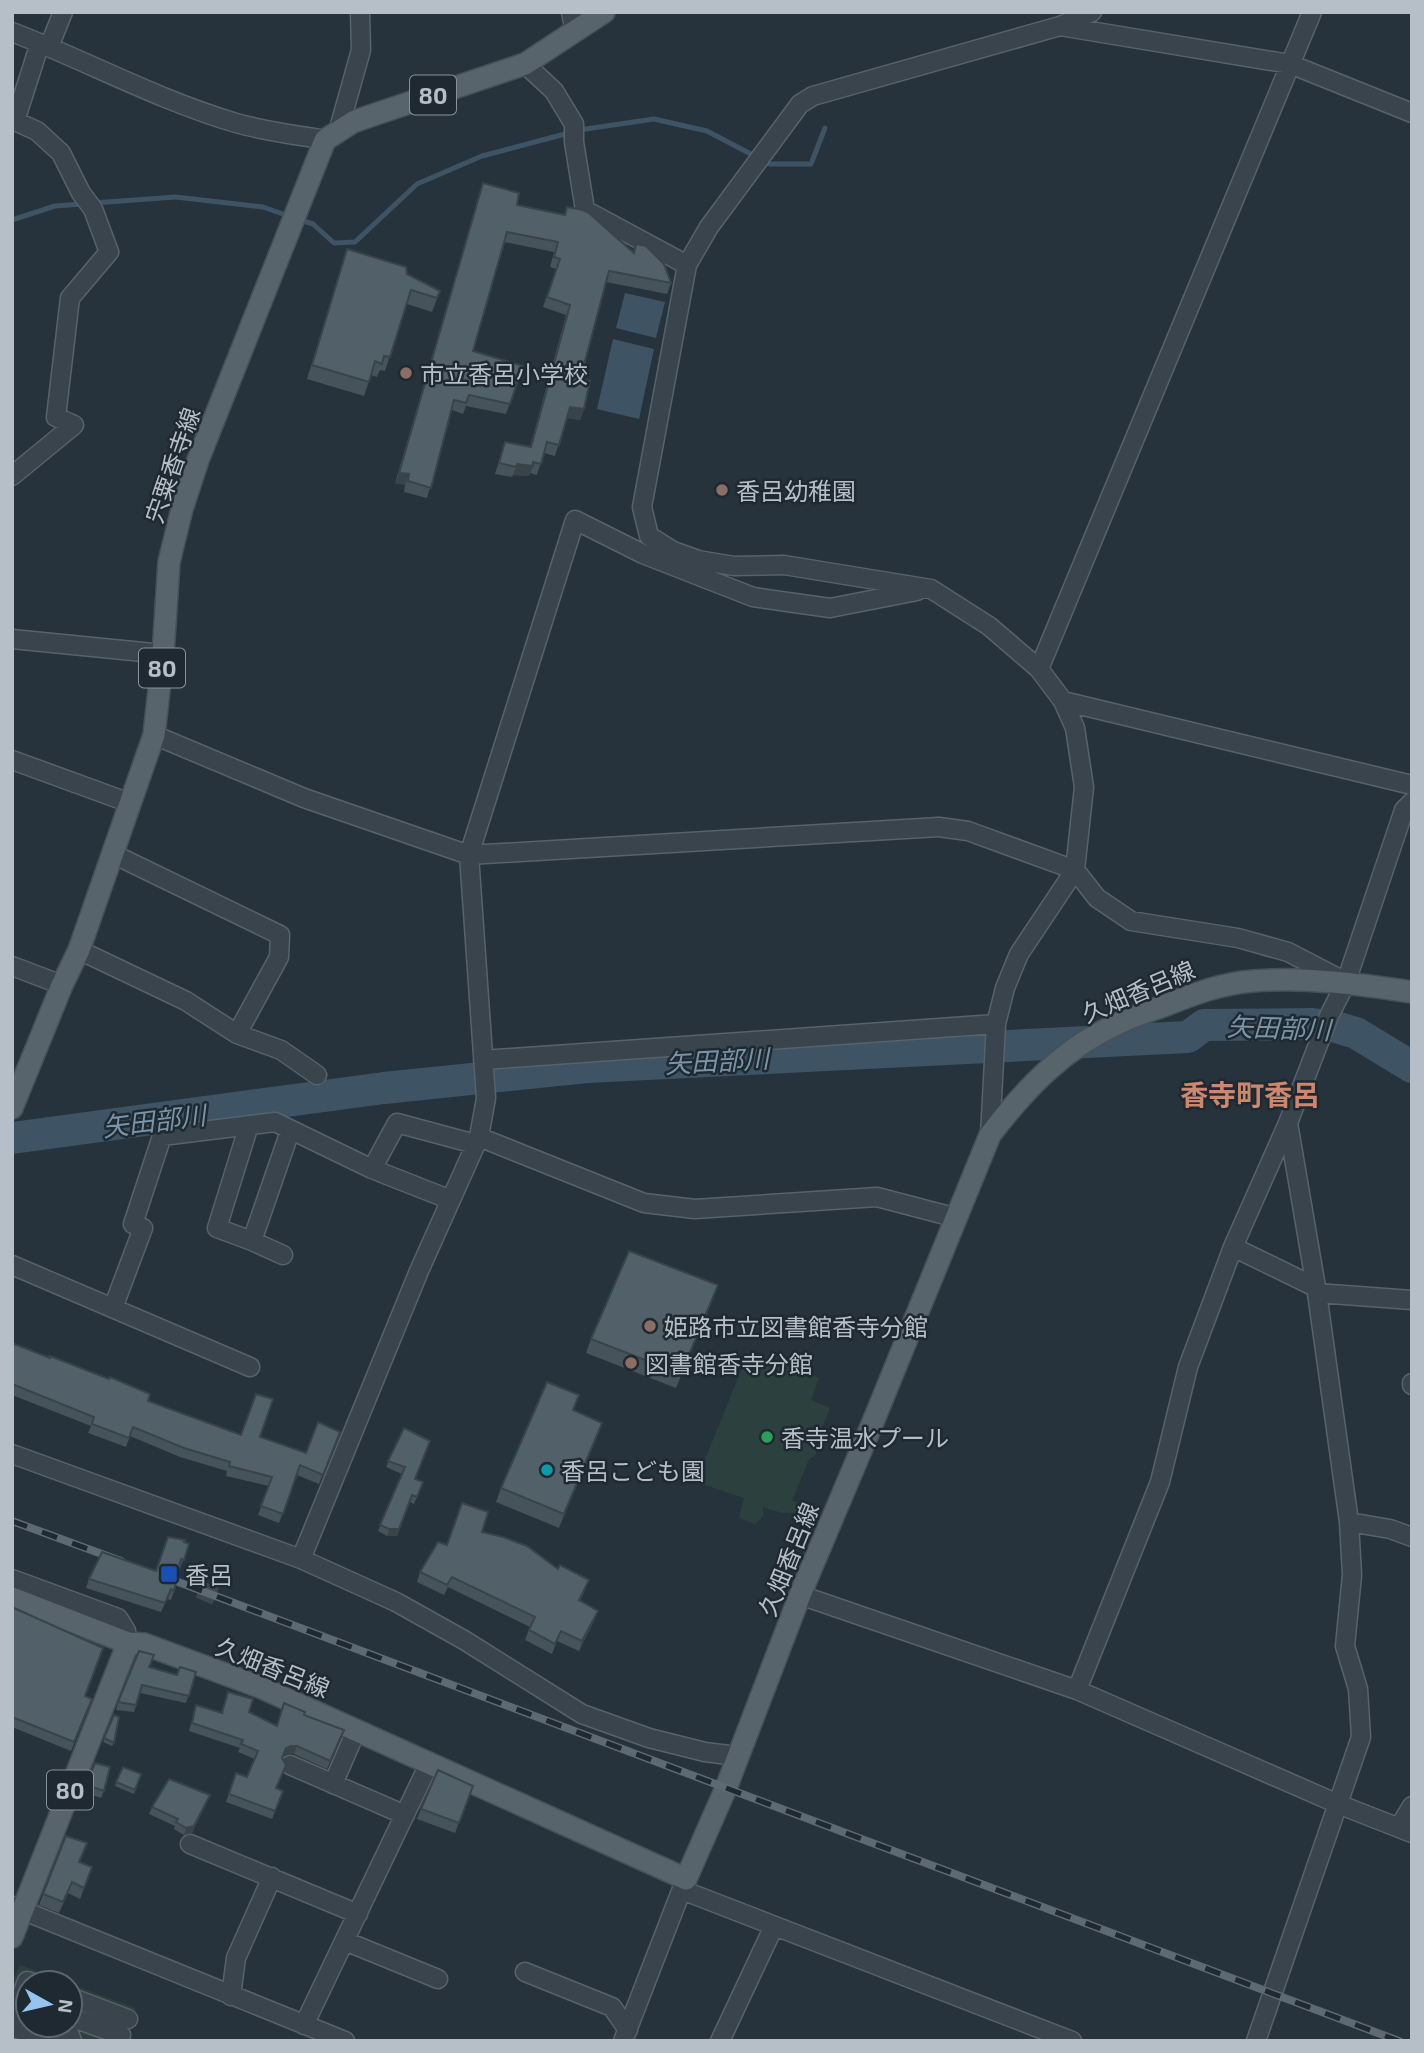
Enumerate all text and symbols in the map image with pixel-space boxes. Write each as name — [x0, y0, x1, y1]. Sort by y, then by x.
road number: 80 — [410, 76, 456, 114]
place label: 市立香呂小学校 — [420, 359, 588, 388]
marker: 市立香呂小学校 — [398, 365, 414, 381]
street label: 宍粟香寺線 — [139, 404, 205, 526]
place label: 香呂幼稚園 — [736, 476, 856, 505]
marker: 香呂幼稚園 — [714, 482, 730, 498]
road number: 80 — [139, 648, 185, 688]
street label: 久畑香呂線 — [1077, 954, 1199, 1028]
water label: 矢田部川 — [1226, 1010, 1334, 1044]
water label: 矢田部川 — [664, 1042, 773, 1078]
district label: 香寺町香呂 — [1180, 1077, 1320, 1111]
water label: 矢田部川 — [100, 1098, 210, 1142]
place label: 姫路市立図書館香寺分館 — [664, 1312, 928, 1341]
marker: 姫路市立図書館香寺分館 — [642, 1318, 658, 1334]
place label: 図書館香寺分館 — [645, 1349, 813, 1378]
marker: 図書館香寺分館 — [623, 1355, 639, 1371]
place label: 香寺温水プール — [781, 1423, 949, 1452]
marker: 香寺温水プール — [759, 1429, 775, 1445]
place label: 香呂こども園 — [561, 1456, 705, 1485]
marker: 香呂こども園 — [539, 1462, 555, 1478]
street label: 久畑香呂線 — [752, 1498, 824, 1620]
place label: 香呂 — [185, 1560, 233, 1589]
marker: 香呂 — [159, 1564, 179, 1584]
street label: 久畑香呂線 — [212, 1631, 334, 1703]
road number: 80 — [47, 1770, 93, 1810]
north arrow — [14, 1969, 84, 2039]
text: N — [54, 1998, 79, 2015]

